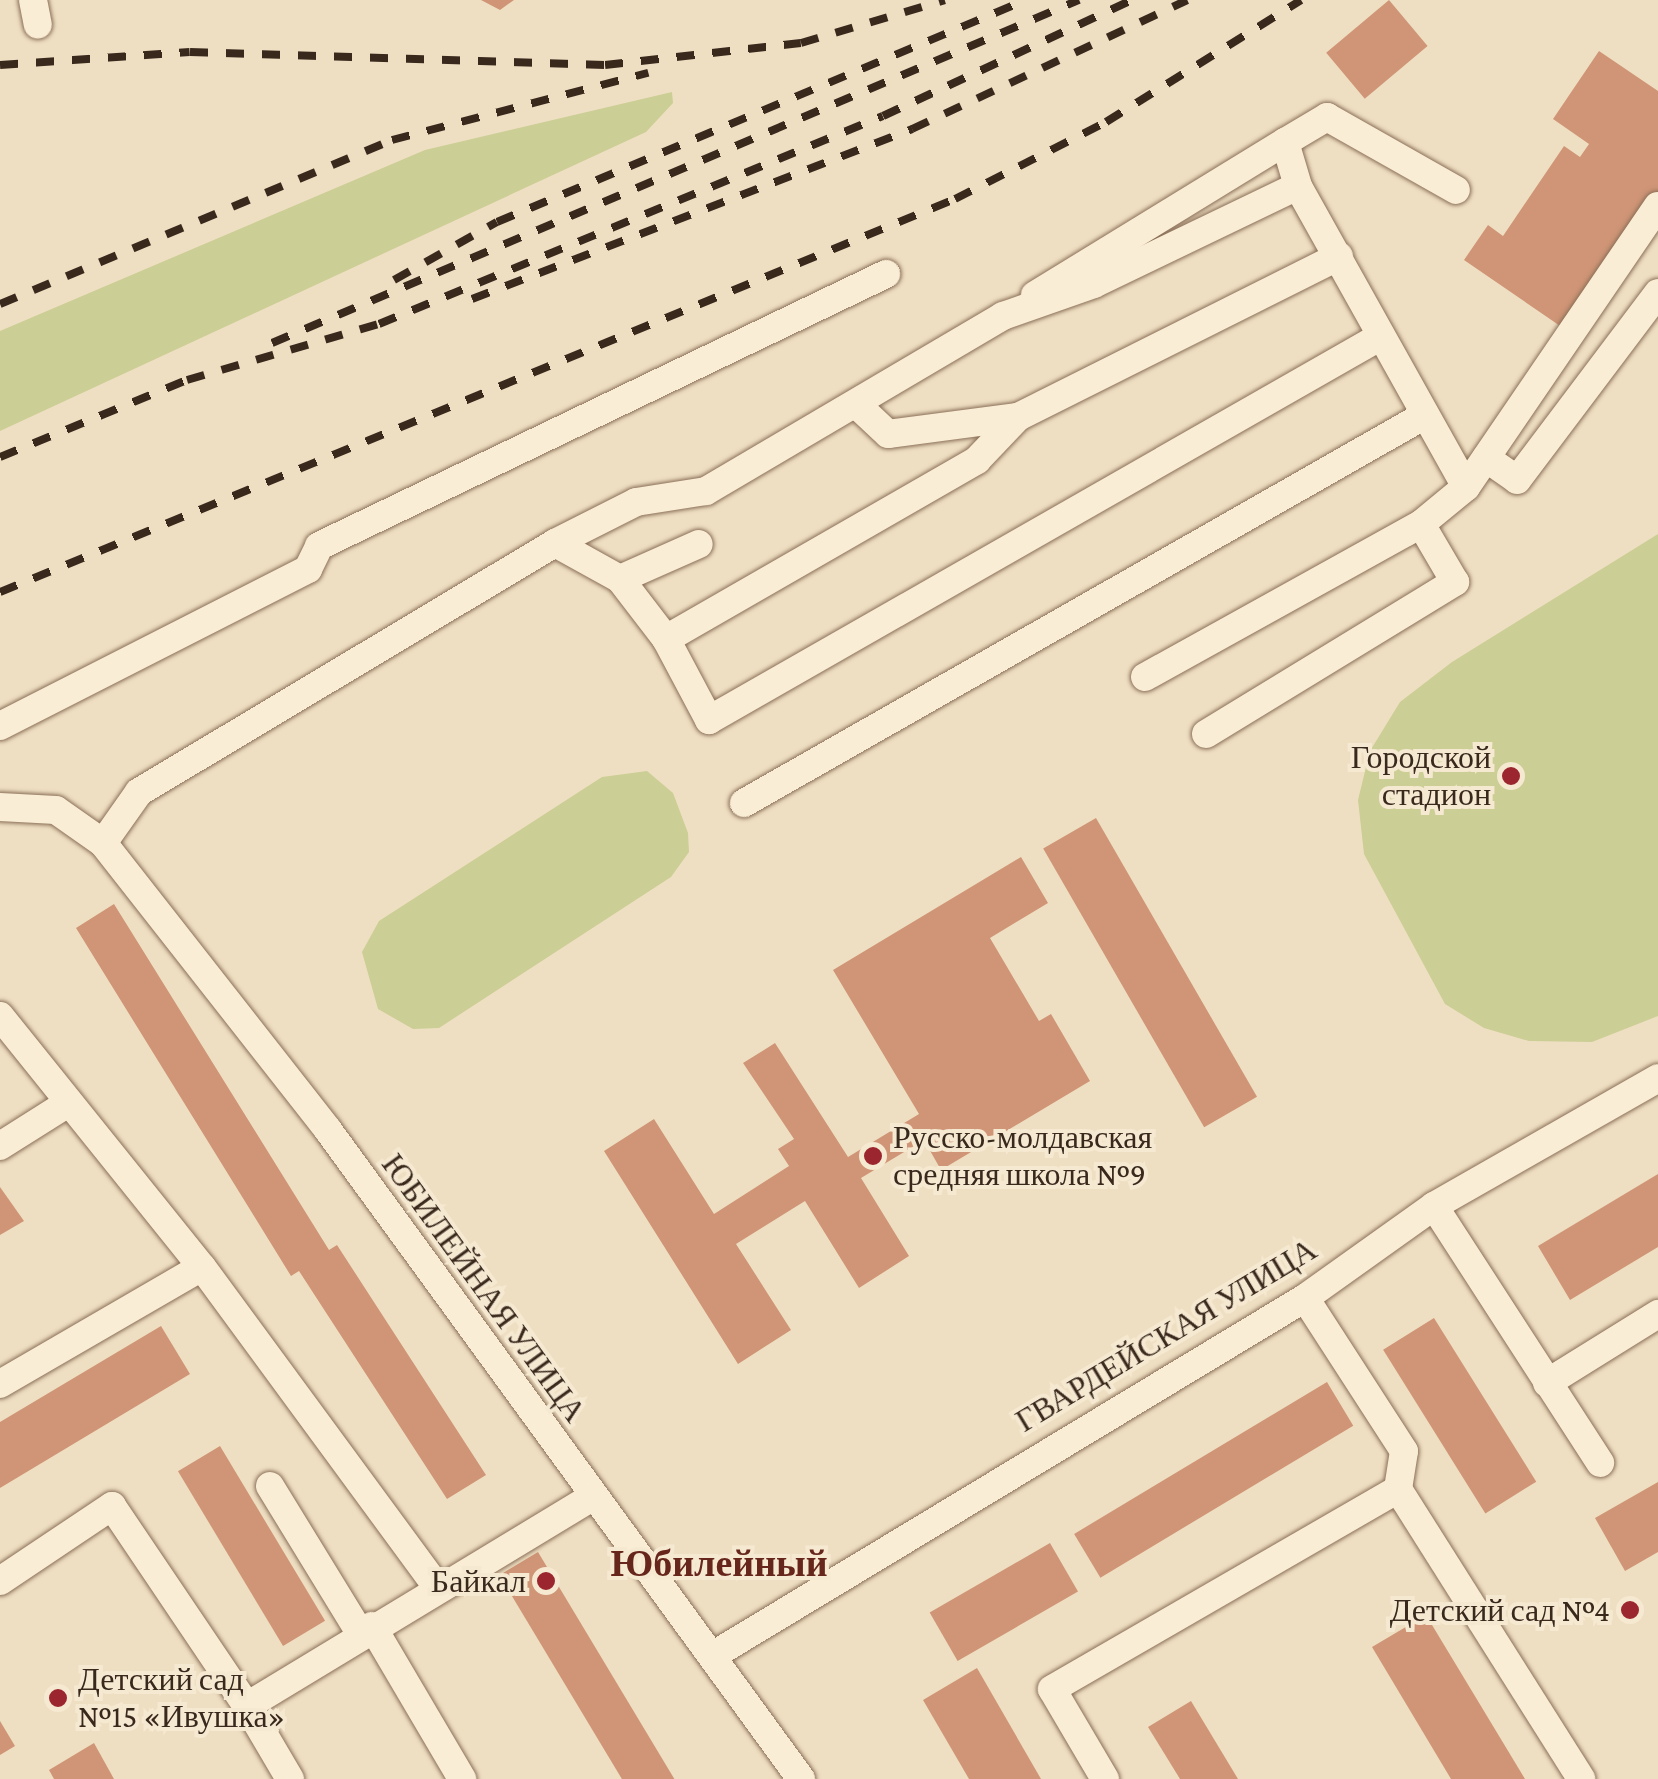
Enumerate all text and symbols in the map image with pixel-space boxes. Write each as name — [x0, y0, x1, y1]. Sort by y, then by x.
place label: Городской стадион — [1351, 739, 1491, 814]
marker: Городской стадион — [1500, 765, 1522, 787]
place label: Русско-молдавская средняя школа №9 — [893, 1119, 1152, 1194]
marker: Русско-молдавская средняя школа №9 — [862, 1145, 884, 1167]
street label: ЮБИЛЕЙНАЯ УЛИЦА — [374, 1146, 594, 1430]
street label: ГВАРДЕЙСКАЯ УЛИЦА — [1009, 1230, 1323, 1440]
district label: Юбилейный — [610, 1541, 828, 1587]
place label: Байкал — [431, 1562, 526, 1600]
marker: Байкал — [535, 1570, 557, 1592]
place label: Детский сад №4 — [1390, 1591, 1610, 1629]
marker: Детский сад №4 — [1619, 1599, 1641, 1621]
place label: Детский сад №15 «Ивушка» — [78, 1661, 285, 1736]
marker: Детский сад №15 «Ивушка» — [47, 1687, 69, 1709]

